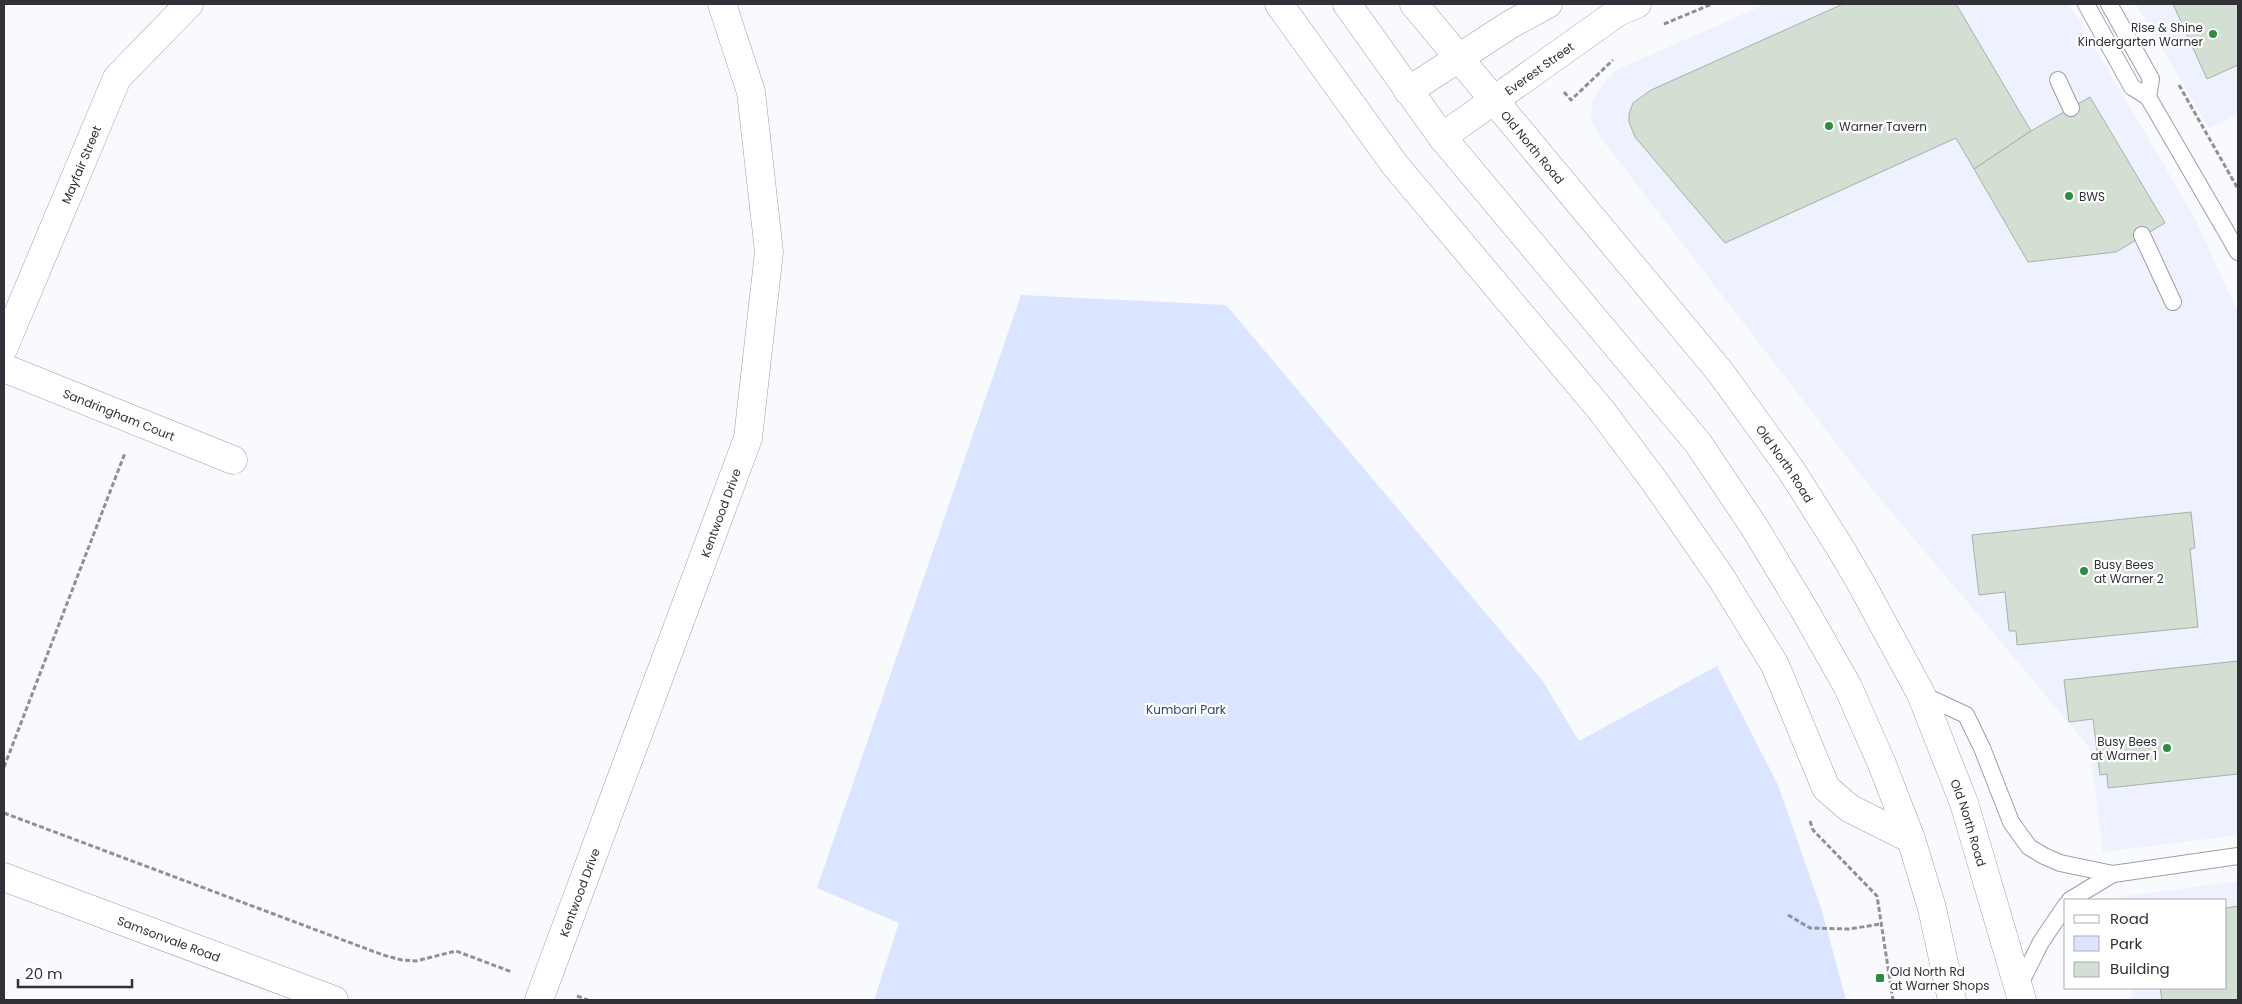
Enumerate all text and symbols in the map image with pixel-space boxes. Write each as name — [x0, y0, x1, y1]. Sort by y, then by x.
place label: Rise & Shine Kindergarten Warner — [2078, 19, 2204, 50]
marker: Rise & Shine Kindergarten Warner — [2207, 28, 2219, 40]
street label: Everest Street — [1501, 38, 1577, 99]
street label: Old North Road — [1497, 107, 1569, 187]
place label: Warner Tavern — [1839, 118, 1927, 135]
marker: Warner Tavern — [1823, 120, 1835, 132]
street label: Mayfair Street — [57, 123, 105, 206]
place label: BWS — [2079, 188, 2105, 205]
marker: BWS — [2063, 190, 2075, 202]
street label: Sandringham Court — [61, 384, 178, 444]
street label: Old North Road — [1752, 421, 1818, 506]
street label: Kentwood Drive — [696, 466, 744, 559]
place label: Busy Bees at Warner 2 — [2094, 556, 2164, 587]
marker: Busy Bees at Warner 2 — [2078, 565, 2090, 577]
park label: Kumbari Park — [1146, 701, 1227, 718]
place label: Busy Bees at Warner 1 — [2090, 733, 2157, 764]
marker: Busy Bees at Warner 1 — [2161, 742, 2173, 754]
street label: Old North Road — [1947, 776, 1991, 868]
street label: Kentwood Drive — [555, 845, 603, 939]
legend — [2064, 899, 2227, 989]
text: Road — [2110, 908, 2149, 929]
street label: Samsonvale Road — [115, 911, 223, 965]
text: Park — [2110, 933, 2142, 954]
scale bar — [18, 956, 131, 988]
text: Building — [2110, 958, 2170, 979]
text: 20 m — [25, 963, 63, 984]
place label: Old North Rd at Warner Shops — [1890, 963, 1990, 994]
marker: Old North Rd at Warner Shops — [1874, 972, 1886, 984]

